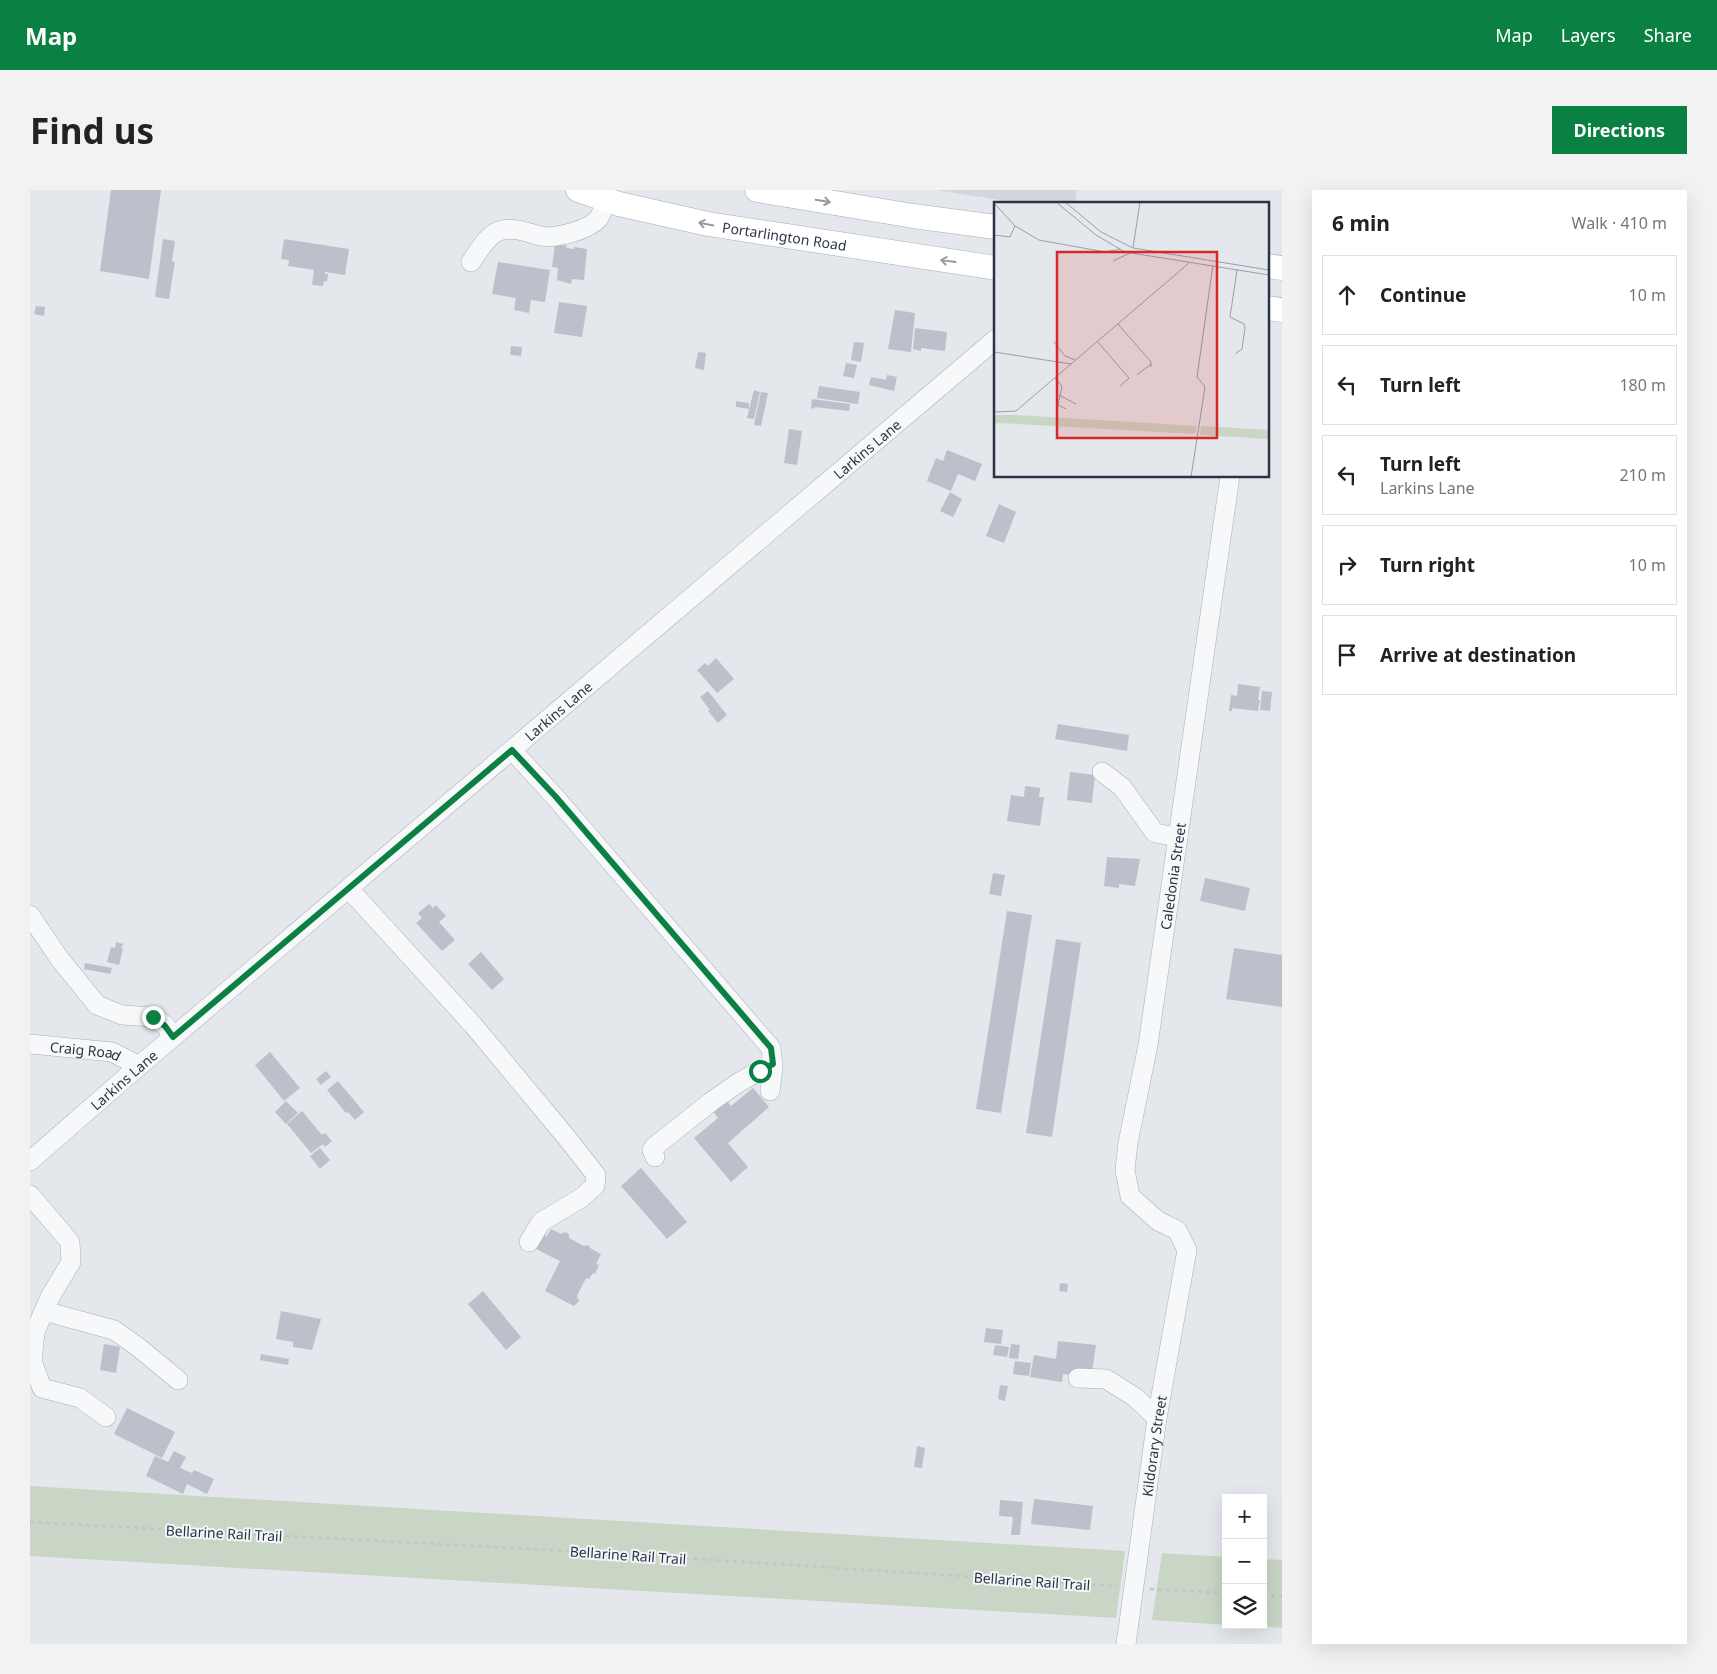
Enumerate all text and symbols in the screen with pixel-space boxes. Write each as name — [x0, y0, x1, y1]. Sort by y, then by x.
text: Map — [25, 19, 77, 52]
text: Map — [1495, 23, 1533, 47]
text: Layers — [1561, 23, 1616, 47]
text: Share — [1644, 23, 1692, 47]
button: Directions — [1552, 106, 1687, 154]
text: Find us — [30, 107, 154, 154]
one-way arrow — [814, 196, 830, 206]
inset map — [994, 202, 1270, 478]
text: 6 min — [1332, 209, 1390, 237]
text: Walk · 410 m — [1572, 212, 1667, 234]
street label: Portarlington Road — [721, 217, 848, 255]
one-way arrow — [698, 218, 714, 228]
one-way arrow — [940, 256, 956, 266]
icon: ahead — [1333, 281, 1361, 309]
text: Continue — [1380, 282, 1466, 308]
text: 10 m — [1629, 284, 1666, 306]
icon: left — [1333, 371, 1361, 399]
text: Turn left — [1380, 372, 1461, 398]
text: 180 m — [1619, 374, 1666, 396]
street label: Larkins Lane — [829, 414, 905, 483]
text: Turn left — [1380, 451, 1461, 477]
icon: left — [1333, 461, 1361, 489]
text: 210 m — [1619, 464, 1666, 486]
text: Larkins Lane — [1380, 477, 1475, 499]
icon: right — [1333, 551, 1361, 579]
text: Turn right — [1380, 552, 1475, 578]
text: 10 m — [1629, 554, 1666, 576]
icon: arrive — [1333, 641, 1361, 669]
text: Arrive at destination — [1380, 642, 1576, 668]
street label: Larkins Lane — [520, 676, 596, 745]
street label: Caledonia Street — [1155, 821, 1189, 931]
route end — [142, 1006, 165, 1029]
street label: Craig Road — [49, 1036, 125, 1065]
street label: Larkins Lane — [86, 1045, 161, 1114]
route start — [749, 1060, 772, 1083]
street label: Kildorary Street — [1137, 1394, 1170, 1498]
map controls — [1222, 1494, 1267, 1629]
button: + — [1222, 1494, 1267, 1539]
street label: Bellarine Rail Trail — [165, 1520, 283, 1546]
button: − — [1222, 1539, 1267, 1584]
street label: Bellarine Rail Trail — [569, 1541, 687, 1569]
street label: Bellarine Rail Trail — [973, 1567, 1091, 1595]
button: layers — [1222, 1584, 1267, 1629]

